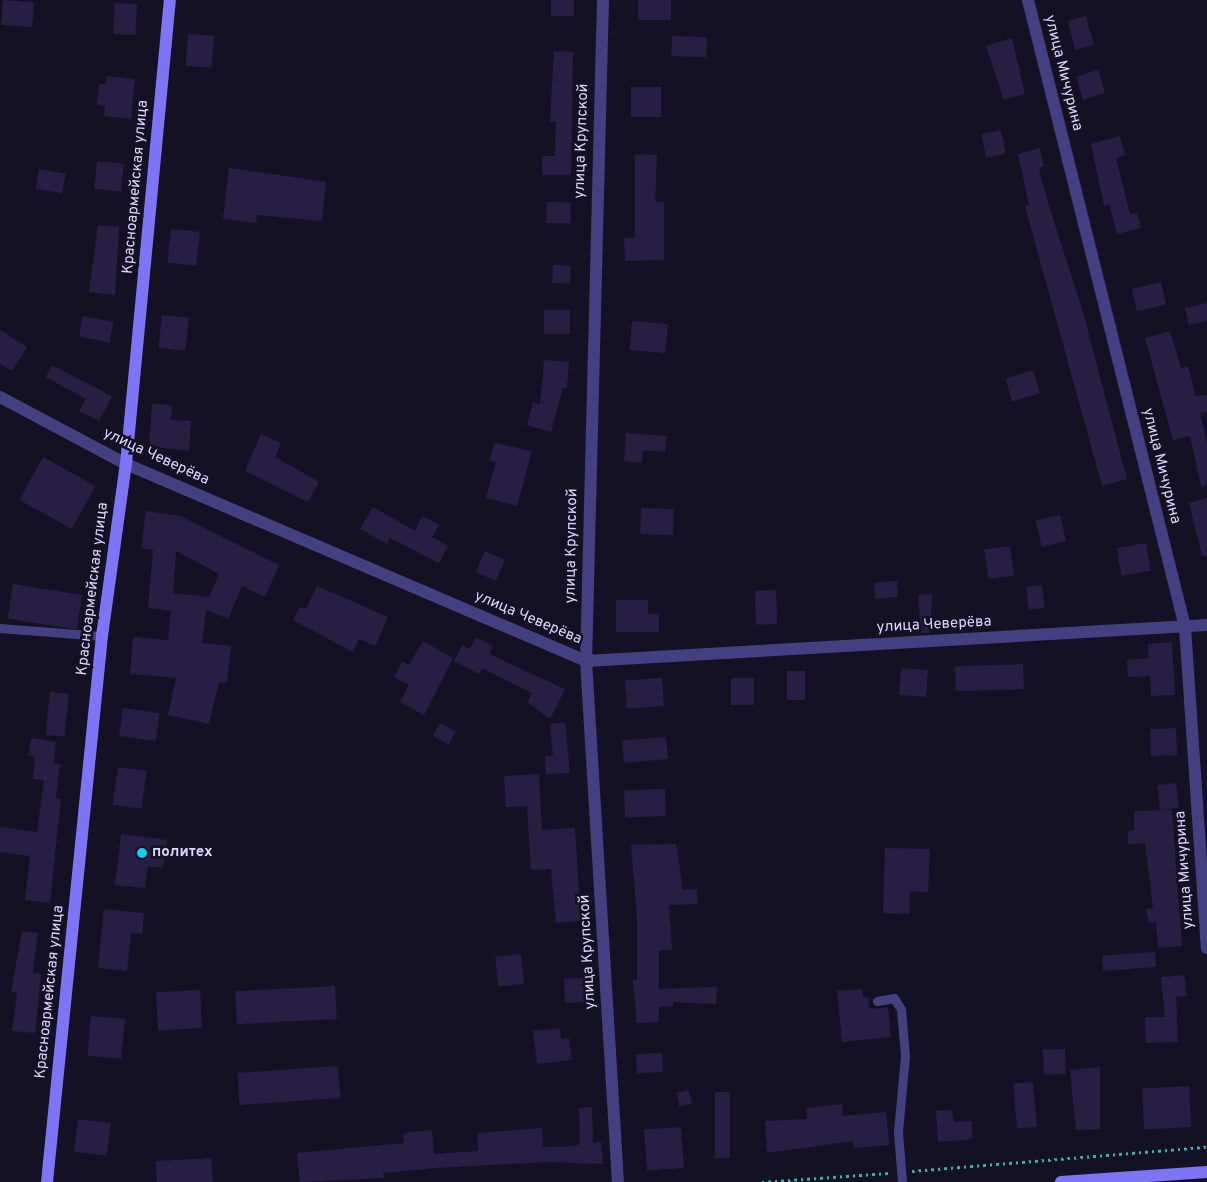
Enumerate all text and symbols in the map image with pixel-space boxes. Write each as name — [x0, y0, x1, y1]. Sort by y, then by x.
street label: улица Мичурина — [1040, 13, 1086, 133]
street label: улица Крупской — [571, 83, 593, 199]
street label: Красноармейская улица — [119, 99, 153, 275]
street label: улица Мичурина — [1138, 406, 1184, 526]
street label: улица Чеверёва — [100, 425, 212, 489]
street label: улица Крупской — [562, 488, 582, 604]
street label: Красноармейская улица — [73, 501, 113, 677]
street label: улица Чеверёва — [472, 587, 584, 649]
street label: улица Чеверёва — [876, 613, 992, 637]
street label: улица Мичурина — [1172, 810, 1198, 930]
place label: политех — [152, 844, 213, 862]
marker: политех — [136, 847, 148, 859]
street label: улица Крупской — [576, 894, 600, 1010]
street label: Красноармейская улица — [32, 904, 68, 1080]

